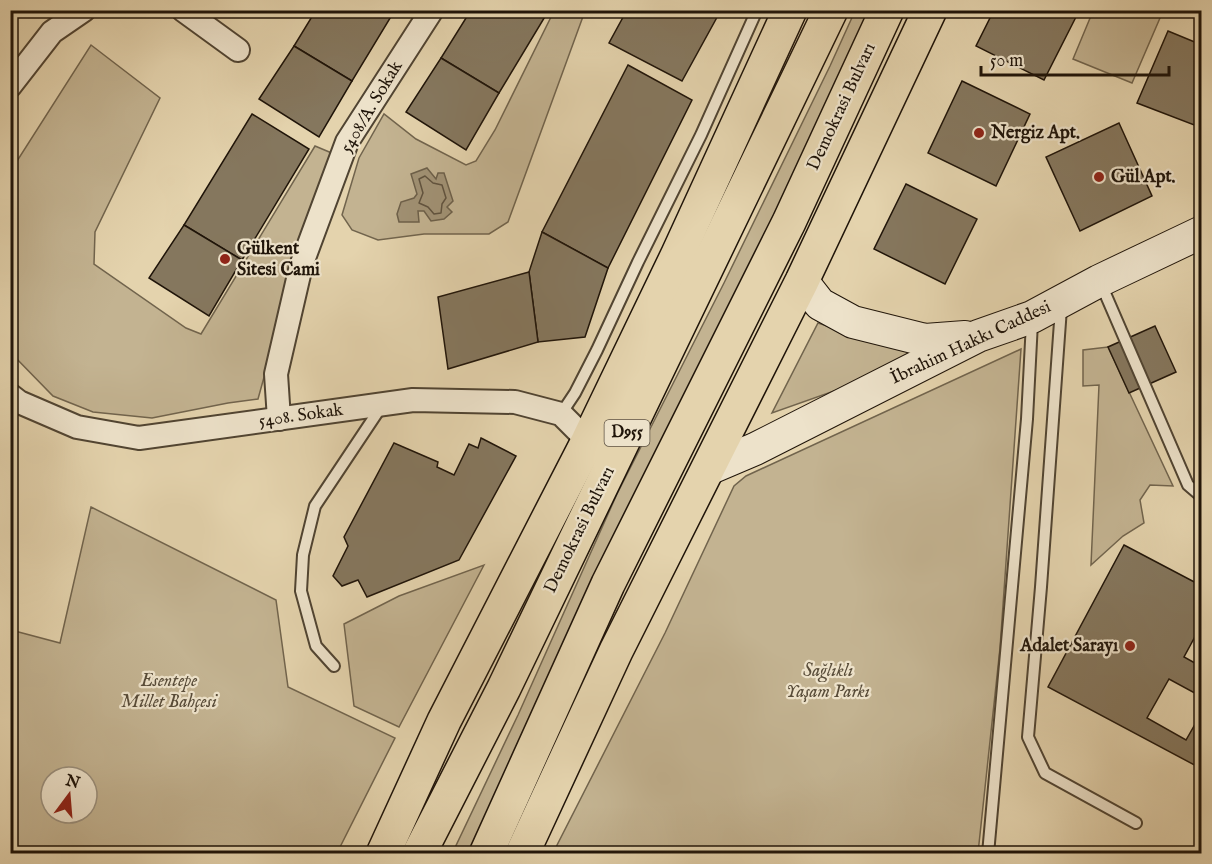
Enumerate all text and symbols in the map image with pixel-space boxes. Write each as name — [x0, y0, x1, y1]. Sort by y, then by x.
street label: Demokrasi Bulvarı — [802, 39, 882, 175]
scale bar — [981, 39, 1168, 77]
text: 50 m — [990, 50, 1023, 73]
street label: 5408/A. Sokak — [335, 56, 409, 157]
place label: Nergiz Apt. — [990, 122, 1080, 145]
marker: Nergiz Apt. — [972, 126, 986, 140]
place label: Gül Apt. — [1111, 166, 1176, 189]
marker: Gül Apt. — [1092, 170, 1106, 184]
place label: Gülkent Sitesi Cami — [237, 238, 320, 282]
marker: Gülkent Sitesi Cami — [218, 252, 232, 266]
street label: İbrahim Hakkı Caddesi — [887, 295, 1055, 390]
street label: 5408. Sokak — [257, 399, 345, 433]
road number: D955 — [604, 420, 650, 446]
street label: Demokrasi Bulvarı — [539, 463, 621, 597]
place label: Adalet Sarayı — [1019, 635, 1118, 658]
marker: Adalet Sarayı — [1123, 639, 1137, 653]
park label: Sağlıklı Yaşam Parkı — [786, 660, 870, 704]
park label: Esentepe Millet Bahçesi — [121, 670, 219, 714]
north arrow — [39, 765, 99, 825]
text: N — [62, 771, 82, 794]

